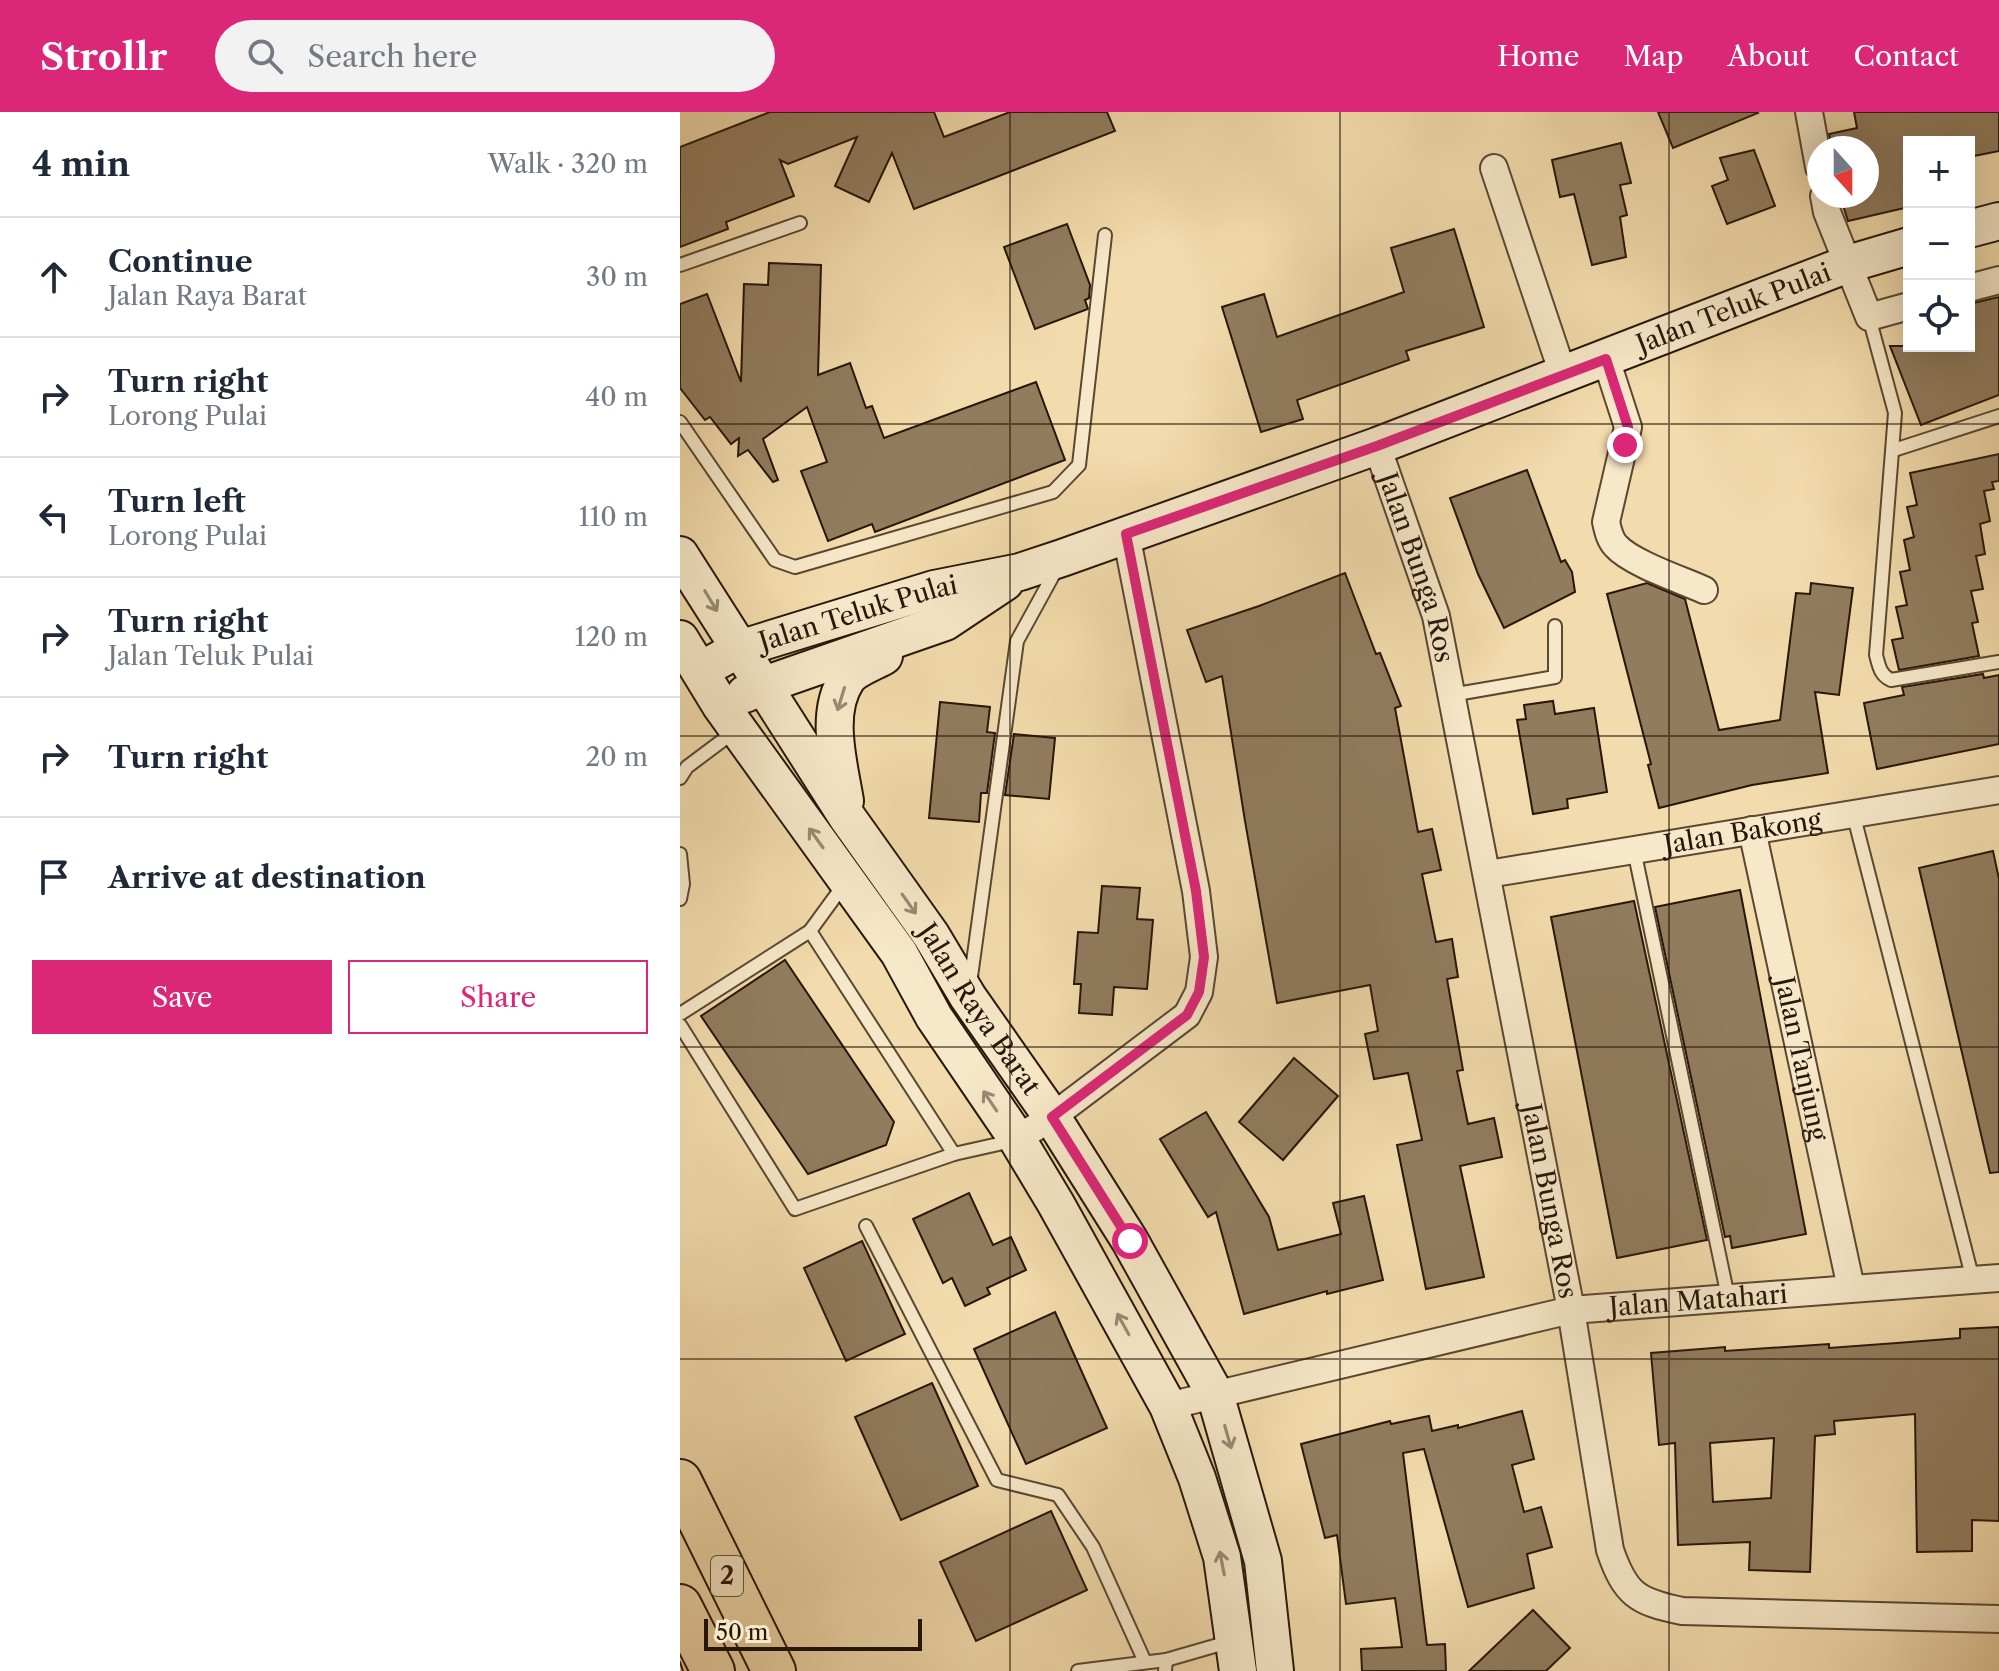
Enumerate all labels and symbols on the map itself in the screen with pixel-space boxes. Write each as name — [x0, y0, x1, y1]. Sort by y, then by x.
north arrow — [1807, 136, 1879, 208]
street label: Jalan Teluk Pulai — [1628, 256, 1835, 362]
route end — [1607, 427, 1643, 463]
street label: Jalan Bunga Ros — [1370, 464, 1461, 665]
street label: Jalan Teluk Pulai — [751, 569, 960, 659]
one-way arrow — [703, 589, 719, 612]
one-way arrow — [833, 685, 848, 711]
street label: Jalan Bakong — [1658, 803, 1824, 861]
one-way arrow — [808, 827, 824, 849]
one-way arrow — [901, 892, 917, 914]
street label: Jalan Raya Barat — [909, 913, 1048, 1102]
street label: Jalan Tanjung — [1767, 970, 1835, 1144]
one-way arrow — [982, 1090, 999, 1112]
street label: Jalan Bunga Ros — [1514, 1097, 1584, 1301]
route start — [1112, 1223, 1148, 1259]
street label: Jalan Matahari — [1604, 1278, 1789, 1323]
one-way arrow — [1115, 1313, 1131, 1336]
one-way arrow — [1221, 1424, 1236, 1450]
one-way arrow — [1214, 1551, 1229, 1576]
road number: 2 — [711, 1556, 743, 1596]
scale bar — [704, 1615, 922, 1651]

